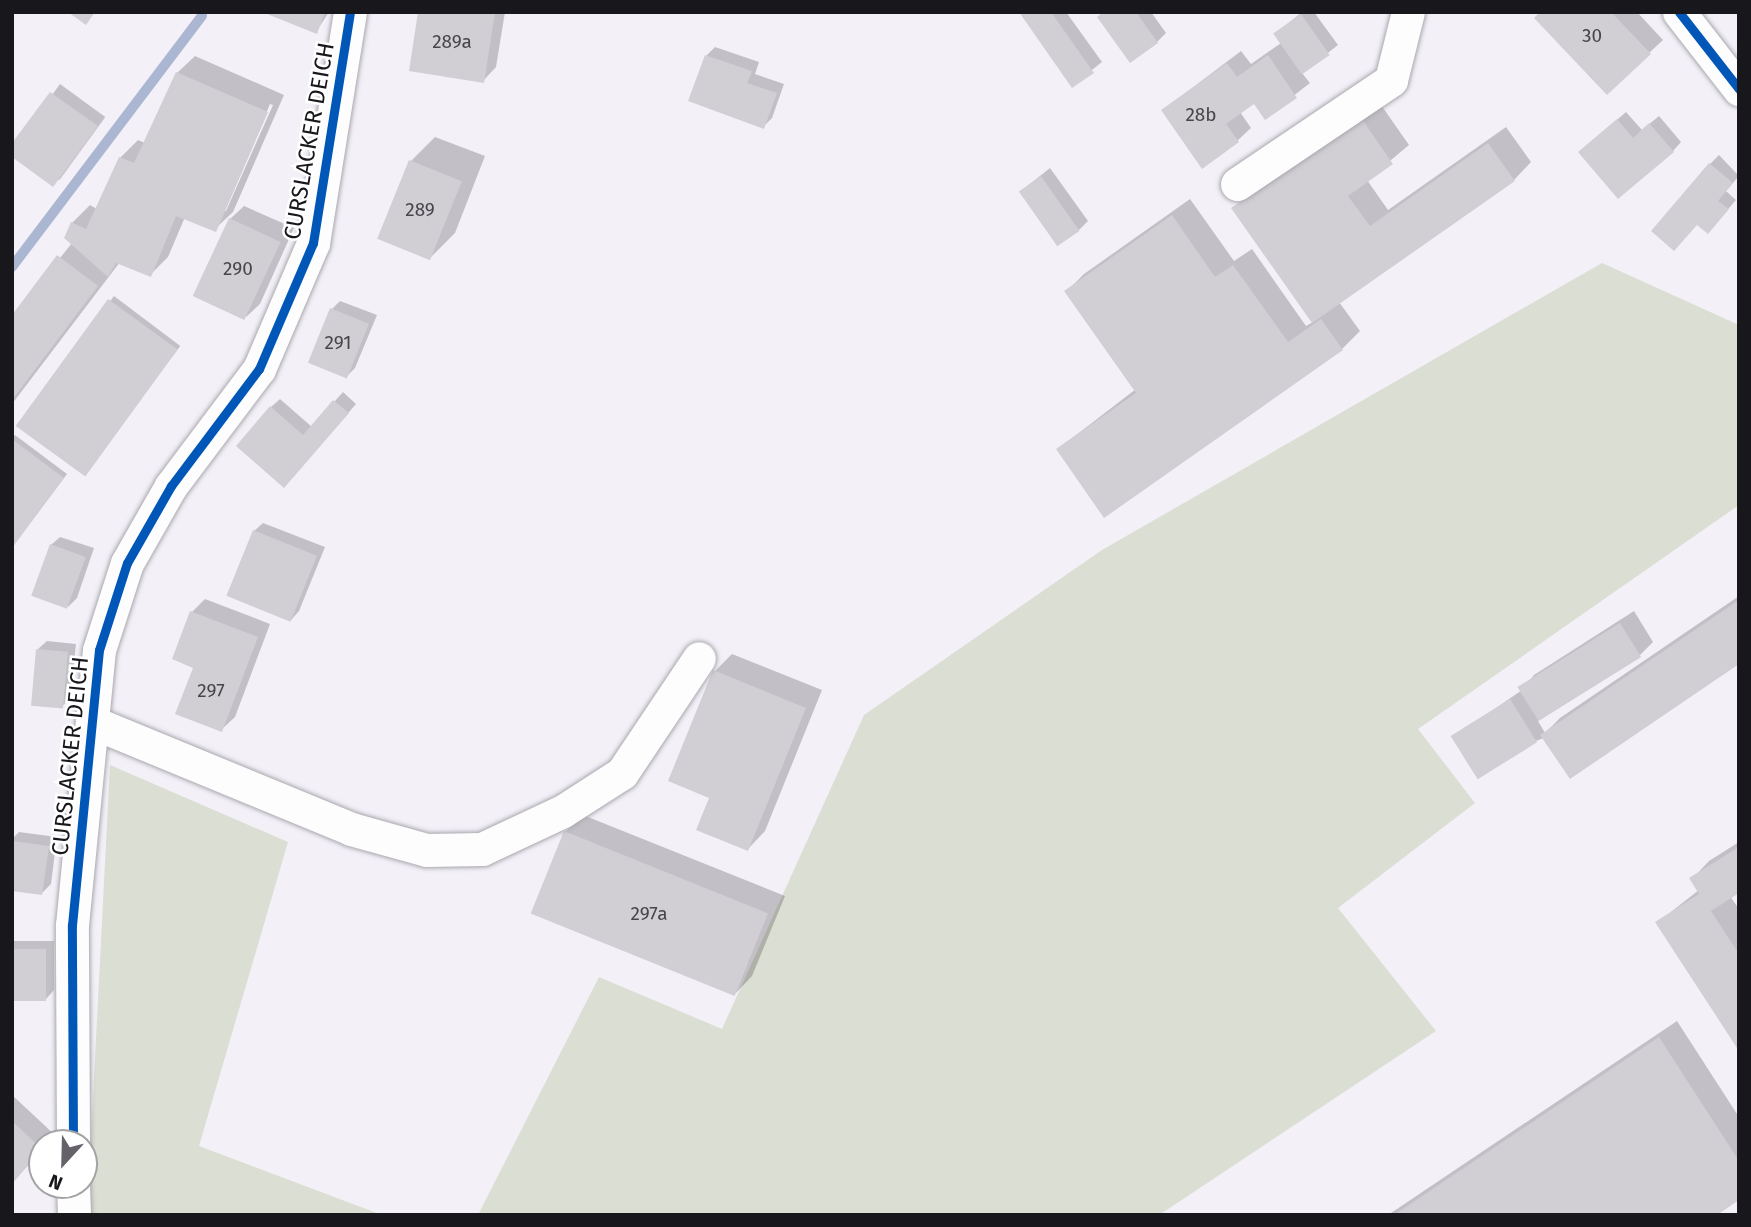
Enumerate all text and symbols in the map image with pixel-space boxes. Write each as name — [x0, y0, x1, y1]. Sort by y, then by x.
house number: 30 — [1582, 25, 1602, 47]
house number: 289a — [432, 31, 472, 53]
street label: CURSLACKER DEICH — [278, 40, 340, 242]
house number: 28b — [1185, 104, 1217, 126]
house number: 289 — [405, 199, 435, 221]
house number: 290 — [223, 258, 253, 280]
house number: 291 — [324, 332, 352, 354]
street label: CURSLACKER DEICH — [46, 655, 94, 857]
house number: 297 — [197, 680, 225, 702]
house number: 297a — [630, 903, 668, 925]
north arrow — [28, 1129, 98, 1199]
text: N — [46, 1169, 66, 1195]

